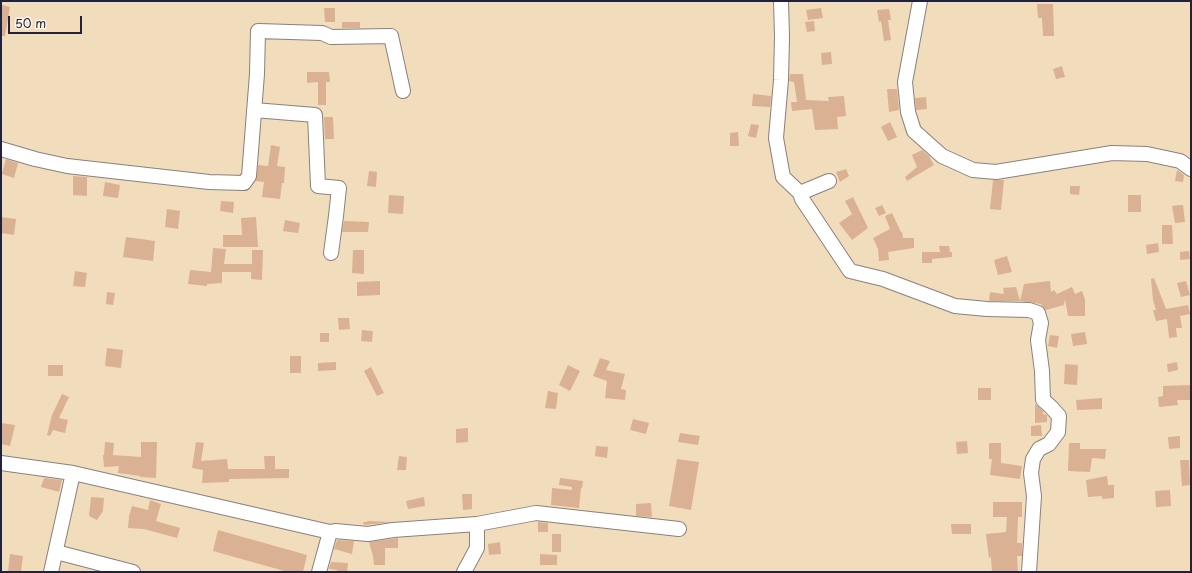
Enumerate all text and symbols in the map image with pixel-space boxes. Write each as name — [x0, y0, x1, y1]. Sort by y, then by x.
scale bar — [10, 8, 84, 34]
text: 50 m — [15, 14, 46, 32]

